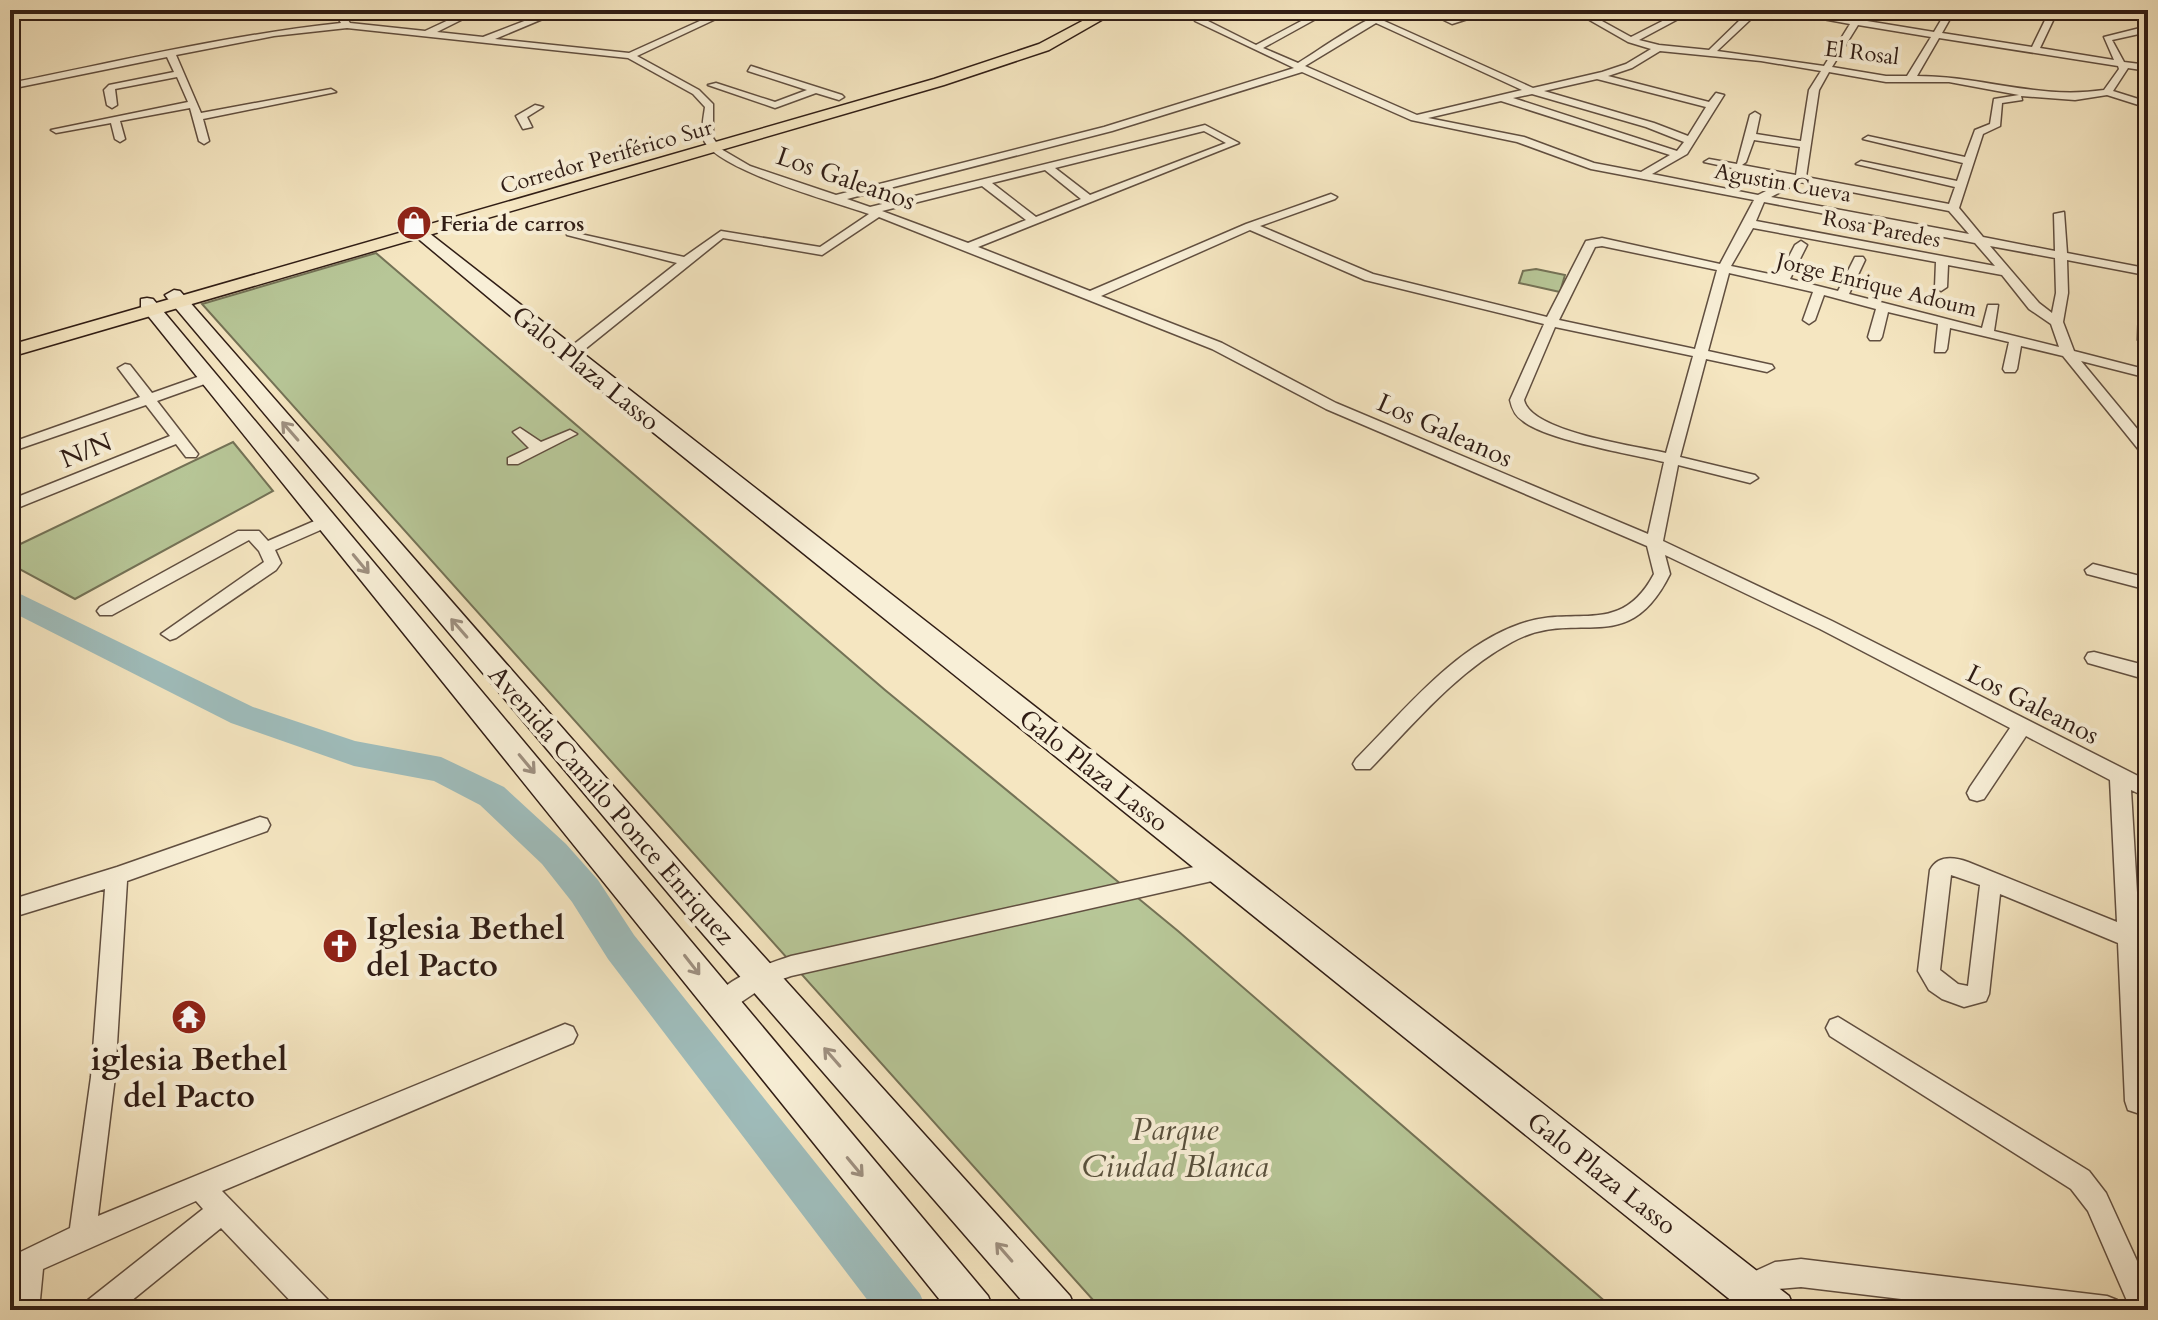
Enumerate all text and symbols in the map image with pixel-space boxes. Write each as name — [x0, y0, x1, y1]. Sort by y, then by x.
street label: El Rosal — [1823, 34, 1901, 72]
street label: Corredor Periférico Sur — [497, 112, 717, 202]
street label: Los Galeanos — [772, 138, 920, 219]
street label: Agustin Cueva — [1712, 156, 1854, 210]
street label: Rosa Paredes — [1820, 203, 1943, 255]
shop icon: Feria de carros — [395, 204, 433, 242]
place label: Feria de carros — [440, 209, 584, 239]
street label: Jorge Enrique Adoum — [1770, 245, 1980, 324]
street label: Galo Plaza Lasso — [504, 298, 667, 439]
street label: Los Galeanos — [1372, 385, 1518, 476]
one-way arrow — [281, 421, 299, 442]
street label: N/N — [55, 424, 117, 477]
one-way arrow — [352, 553, 370, 574]
one-way arrow — [451, 618, 469, 639]
street label: Los Galeanos — [1960, 656, 2105, 753]
street label: Avenida Camilo Ponce Enriquez — [480, 658, 743, 953]
street label: Galo Plaza Lasso — [1012, 701, 1176, 840]
one-way arrow — [518, 753, 536, 774]
place label: Iglesia Bethel del Pacto — [366, 907, 565, 988]
church icon: Iglesia Bethel del Pacto — [321, 927, 359, 965]
one-way arrow — [683, 954, 700, 975]
temple icon: iglesia Bethel del Pacto — [170, 998, 208, 1036]
place label: iglesia Bethel del Pacto — [91, 1038, 287, 1119]
one-way arrow — [824, 1047, 842, 1067]
street label: Galo Plaza Lasso — [1520, 1104, 1684, 1243]
park label: Parque Ciudad Blanca — [1081, 1108, 1269, 1189]
one-way arrow — [847, 1156, 864, 1177]
one-way arrow — [996, 1242, 1014, 1262]

